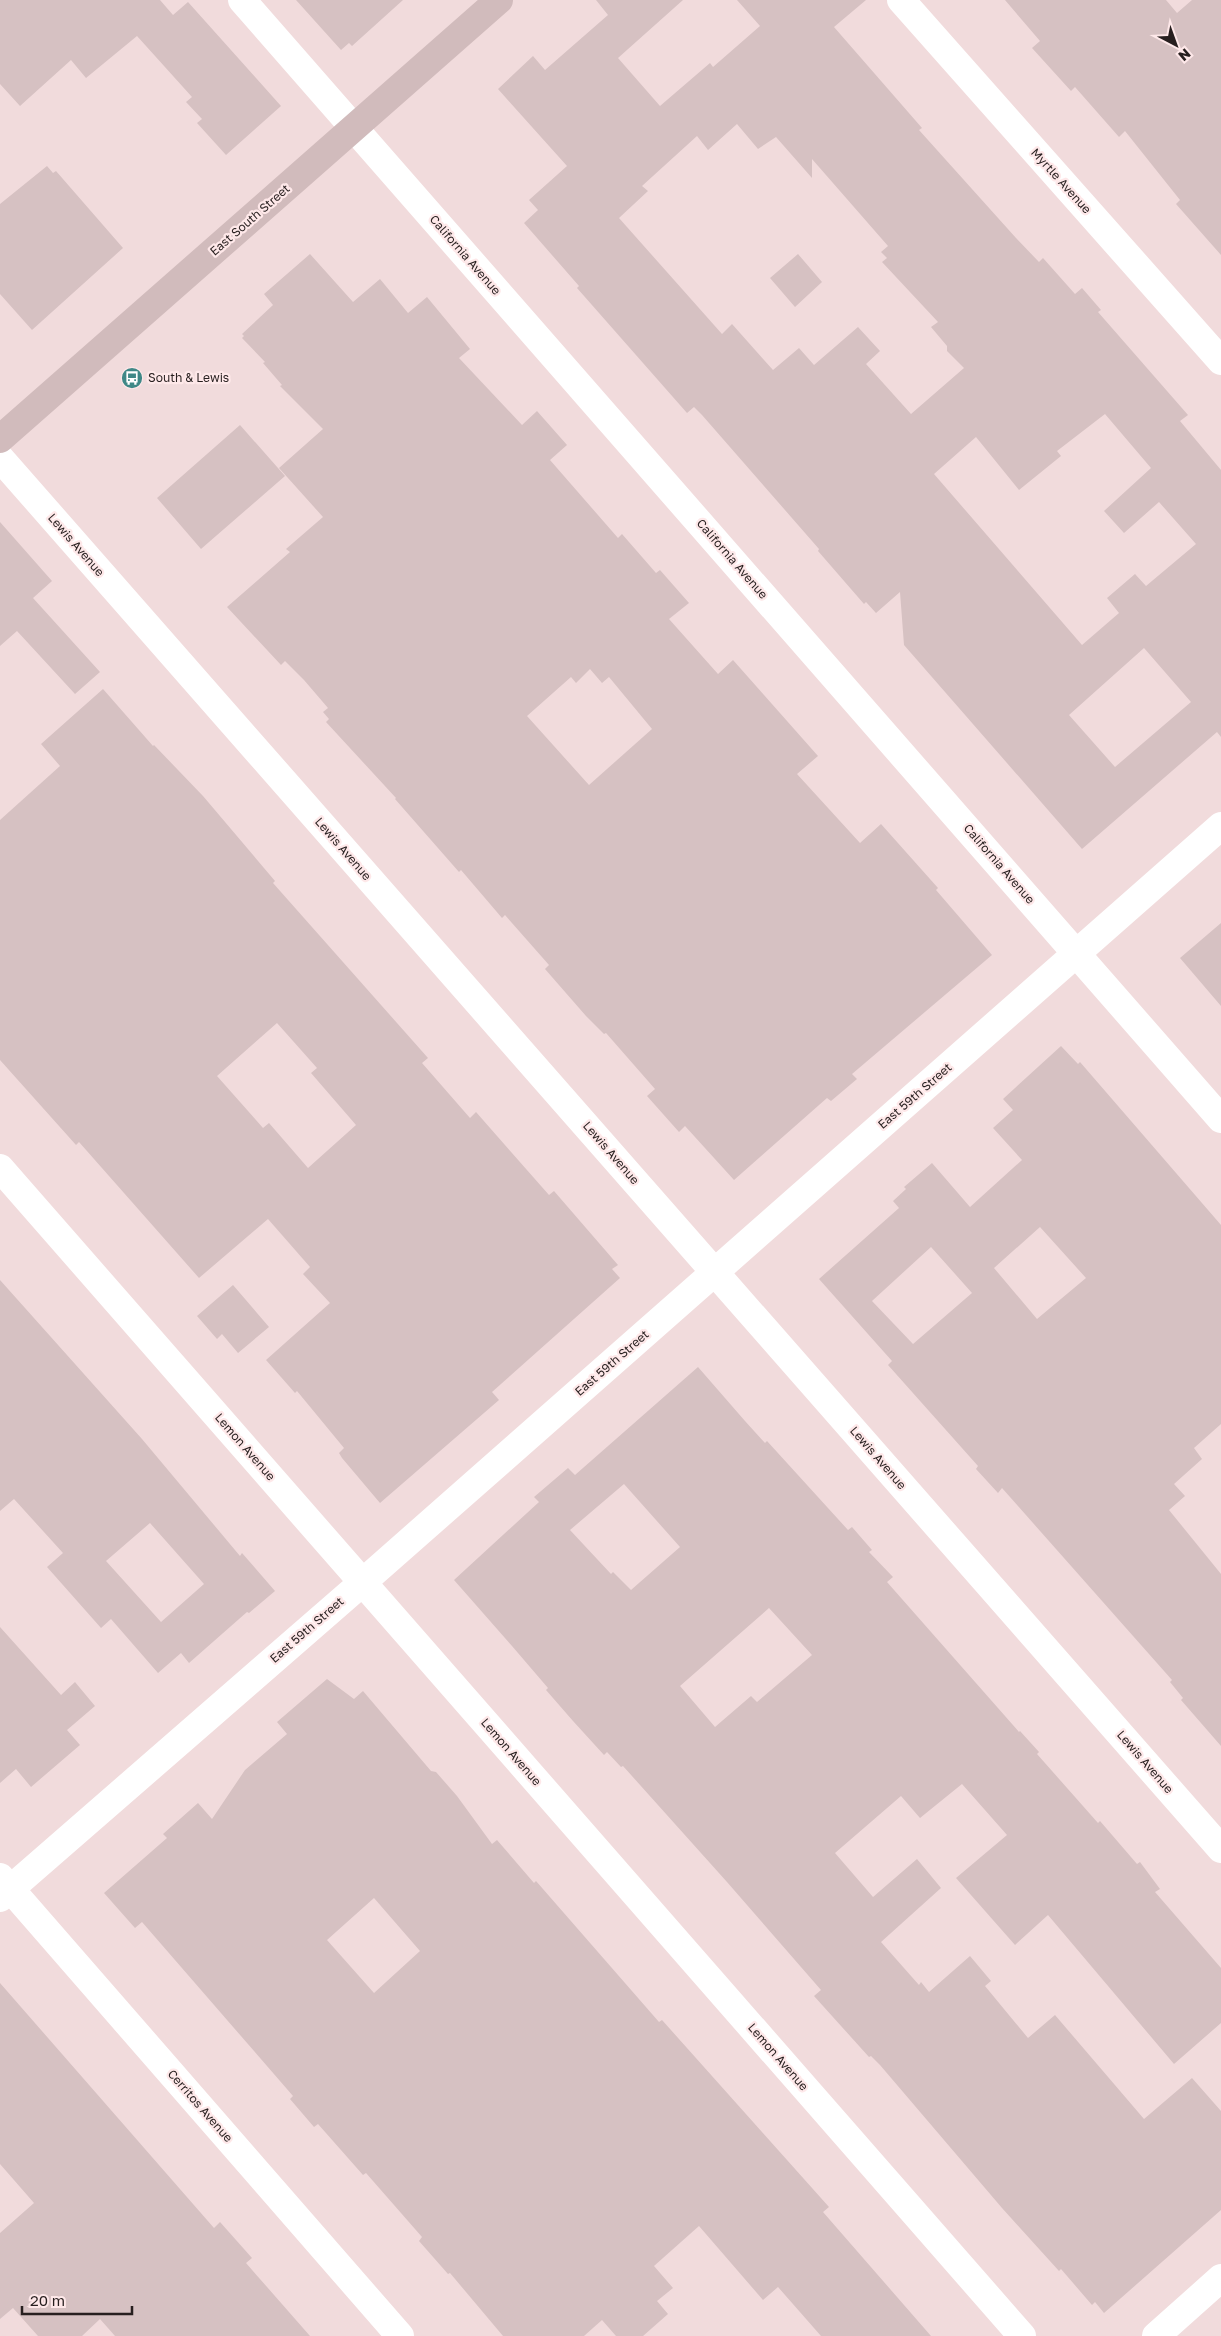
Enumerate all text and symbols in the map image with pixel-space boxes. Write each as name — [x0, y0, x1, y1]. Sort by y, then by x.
north arrow — [1151, 20, 1201, 70]
text: N — [1175, 45, 1194, 65]
street label: Myrtle Avenue — [1028, 145, 1095, 216]
street label: East South Street — [207, 181, 293, 258]
street label: California Avenue — [427, 212, 504, 298]
bus stop icon: South & Lewis — [120, 366, 144, 390]
place label: South & Lewis — [148, 370, 229, 385]
street label: Lewis Avenue — [45, 510, 108, 579]
street label: California Avenue — [694, 516, 771, 602]
street label: Lewis Avenue — [312, 814, 375, 883]
street label: California Avenue — [961, 821, 1038, 907]
street label: East 59th Street — [875, 1059, 955, 1132]
street label: Lewis Avenue — [580, 1118, 643, 1187]
street label: East 59th Street — [572, 1326, 652, 1399]
street label: Lemon Avenue — [212, 1410, 279, 1483]
street label: Lewis Avenue — [847, 1423, 910, 1492]
street label: East 59th Street — [267, 1593, 347, 1666]
street label: Lemon Avenue — [478, 1715, 545, 1788]
street label: Lewis Avenue — [1114, 1727, 1177, 1796]
street label: Lemon Avenue — [745, 2020, 812, 2093]
street label: Cerritos Avenue — [165, 2066, 236, 2145]
scale bar — [22, 2284, 132, 2316]
text: 20 m — [30, 2291, 65, 2309]

